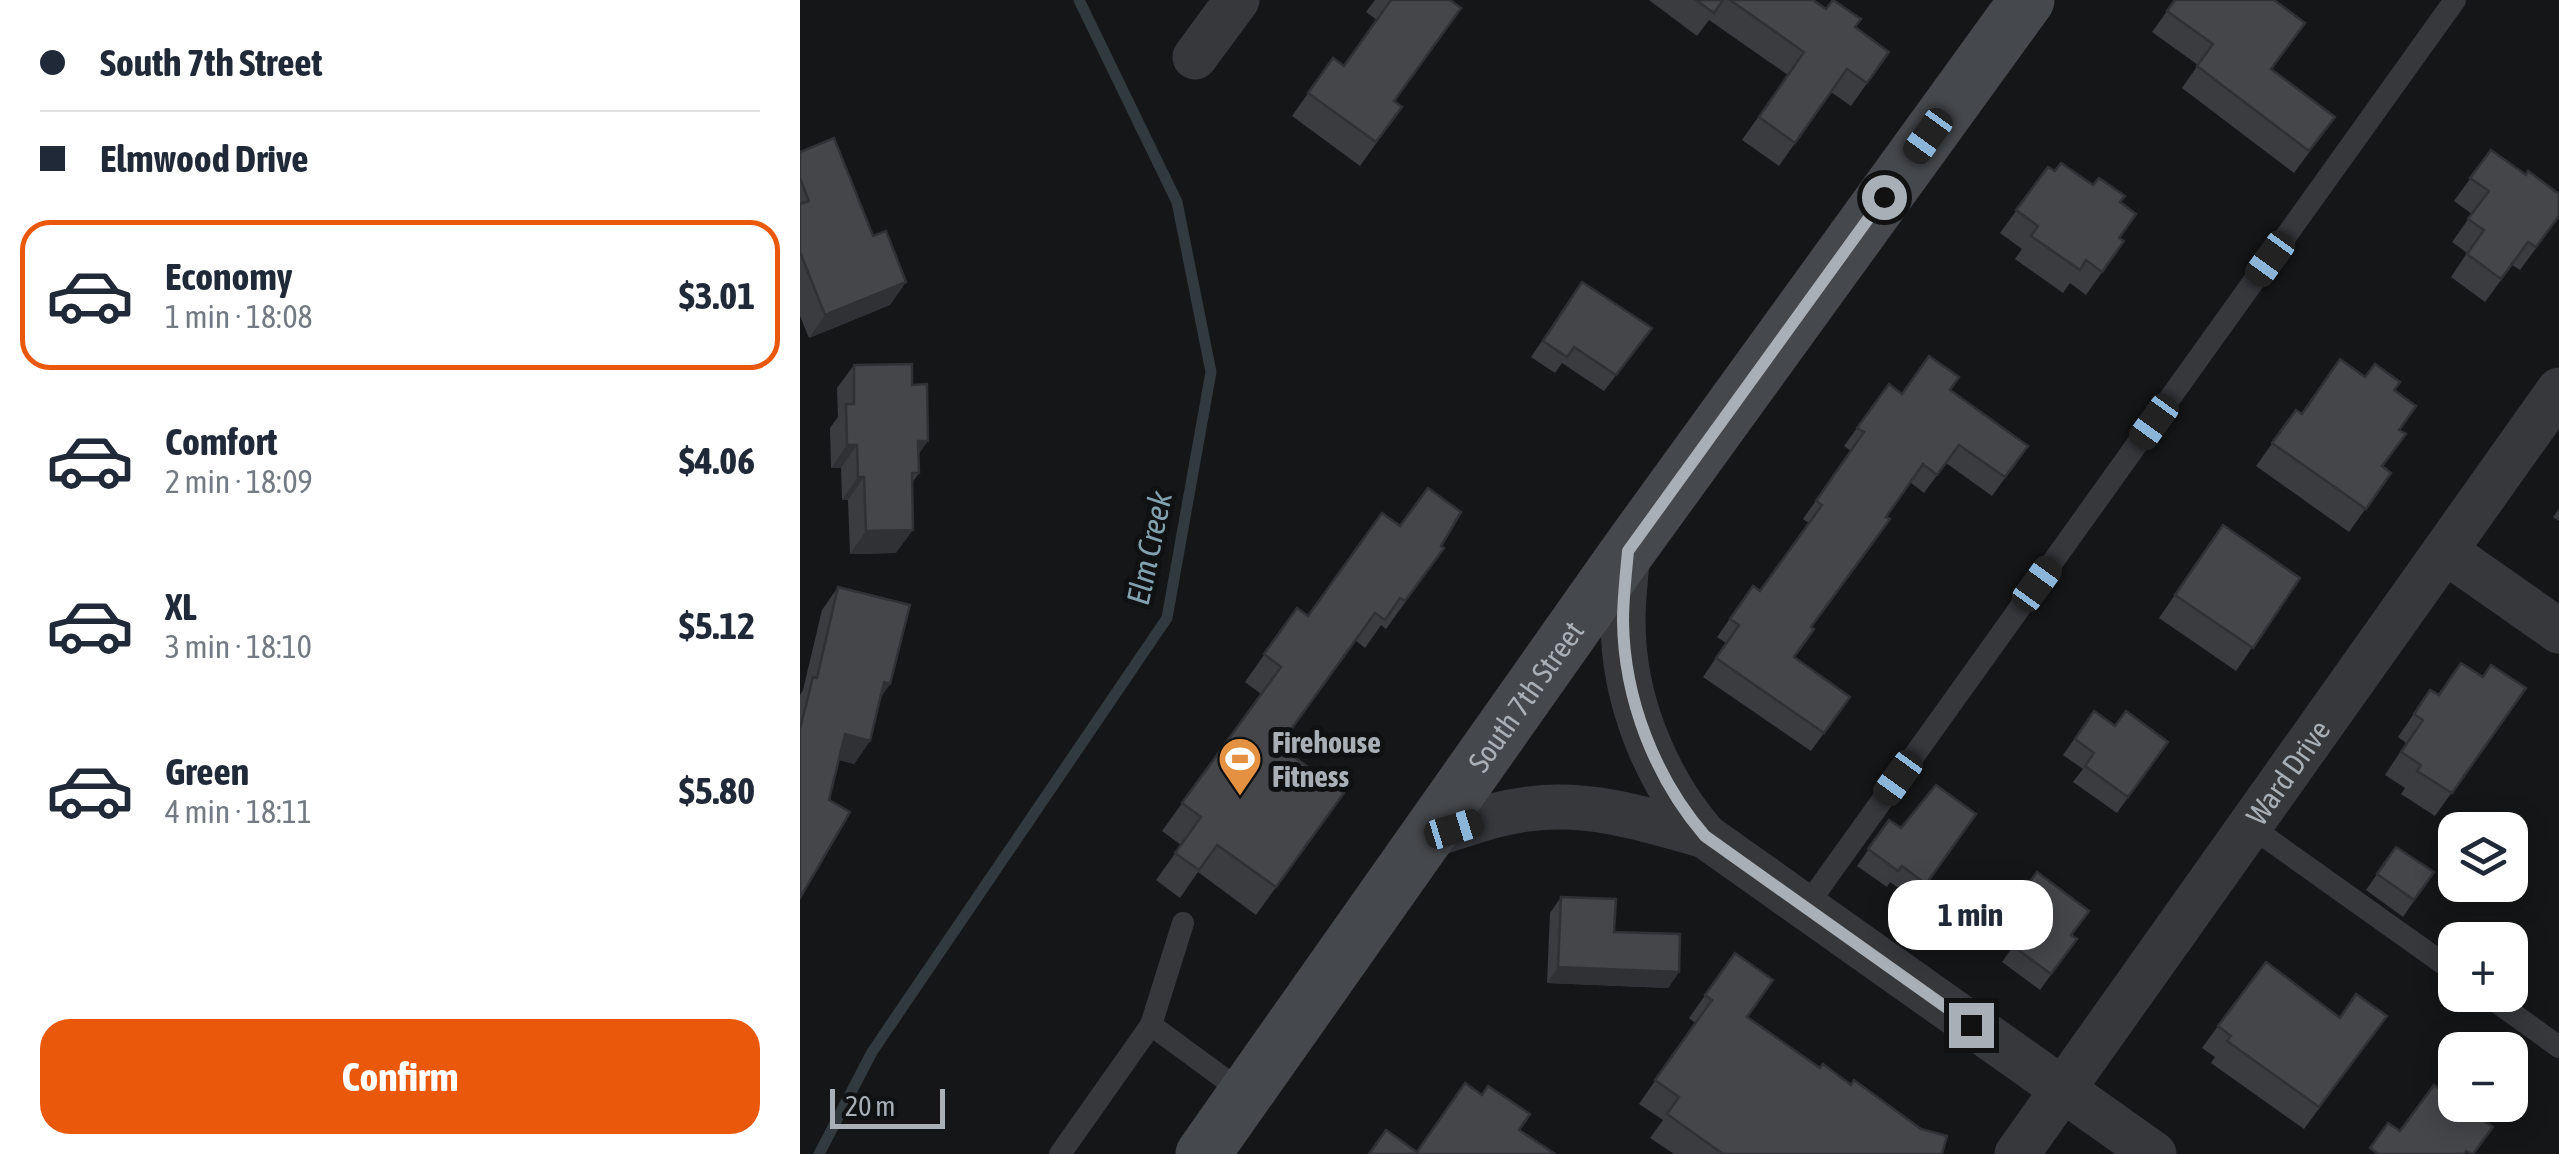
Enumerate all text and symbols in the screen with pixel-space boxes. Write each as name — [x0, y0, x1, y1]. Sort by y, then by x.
text: South 7th Street — [100, 41, 323, 84]
car — [1898, 103, 1958, 169]
text: Elmwood Drive — [100, 137, 309, 180]
route start — [1862, 175, 1907, 220]
car — [2240, 226, 2300, 292]
icon: car — [45, 250, 135, 340]
text: Economy — [165, 255, 292, 298]
text: $3.01 — [679, 274, 755, 317]
text: 1 min · 18:08 — [165, 298, 312, 335]
car — [2124, 389, 2184, 455]
icon: car — [45, 415, 135, 505]
text: Comfort — [165, 420, 277, 463]
text: $4.06 — [679, 439, 755, 482]
text: 2 min · 18:09 — [165, 463, 312, 500]
water label: Elm Creek — [1119, 487, 1179, 608]
car — [2007, 551, 2067, 617]
icon: car — [45, 580, 135, 670]
text: XL — [165, 585, 197, 628]
text: $5.12 — [679, 604, 755, 647]
street label: South 7th Street — [1461, 615, 1590, 778]
text: 3 min · 18:10 — [165, 628, 312, 665]
street label: Ward Drive — [2239, 713, 2336, 831]
place label: Firehouse Fitness — [1272, 725, 1381, 793]
sports icon: Firehouse Fitness — [1217, 736, 1263, 797]
icon: car — [45, 745, 135, 835]
car — [1868, 745, 1928, 811]
text: Green — [165, 750, 249, 793]
text: $5.80 — [679, 769, 755, 812]
text: 4 min · 18:11 — [165, 793, 312, 830]
car — [1421, 806, 1487, 852]
map controls — [2438, 812, 2528, 1122]
button: layers — [2438, 812, 2528, 902]
callout: 1 min — [1888, 880, 2054, 950]
text: 1 min — [1938, 896, 2003, 933]
button: + — [2438, 922, 2528, 1012]
route end — [1949, 1003, 1994, 1048]
button: Confirm — [40, 1019, 760, 1134]
button: − — [2438, 1032, 2528, 1122]
scale bar — [830, 1084, 945, 1128]
text: 20 m — [845, 1090, 895, 1122]

